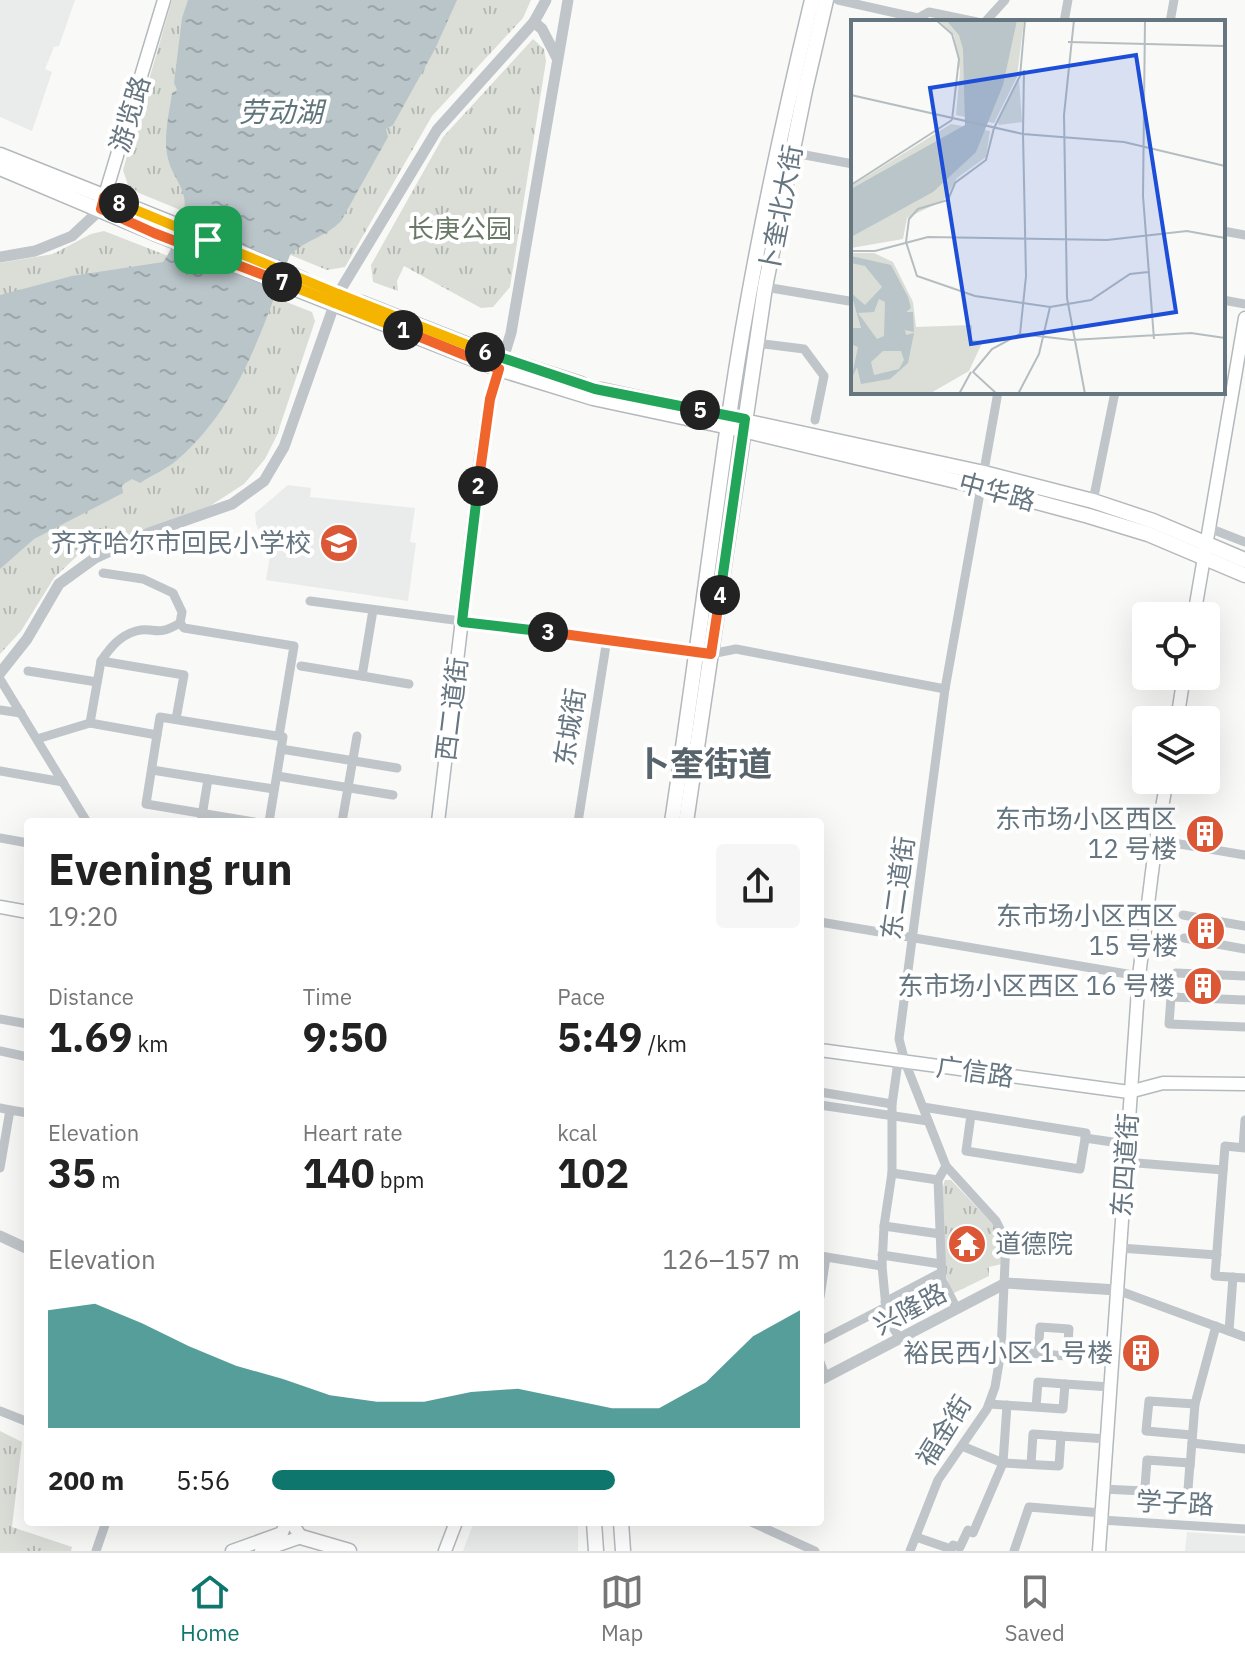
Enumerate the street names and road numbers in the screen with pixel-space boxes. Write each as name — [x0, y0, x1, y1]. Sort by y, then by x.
street label: 游览路 — [101, 71, 157, 156]
street label: 卜奎北大街 — [751, 142, 809, 276]
street label: 中华路 — [955, 465, 1039, 518]
street label: 西二道街 — [428, 655, 474, 763]
street label: 东城街 — [546, 686, 592, 768]
street label: 东二道街 — [873, 834, 921, 942]
street label: 广信路 — [934, 1049, 1016, 1093]
street label: 东四道街 — [1103, 1112, 1145, 1218]
street label: 兴隆路 — [867, 1275, 952, 1341]
street label: 福金街 — [908, 1388, 978, 1473]
street label: 学子路 — [1135, 1483, 1215, 1521]

